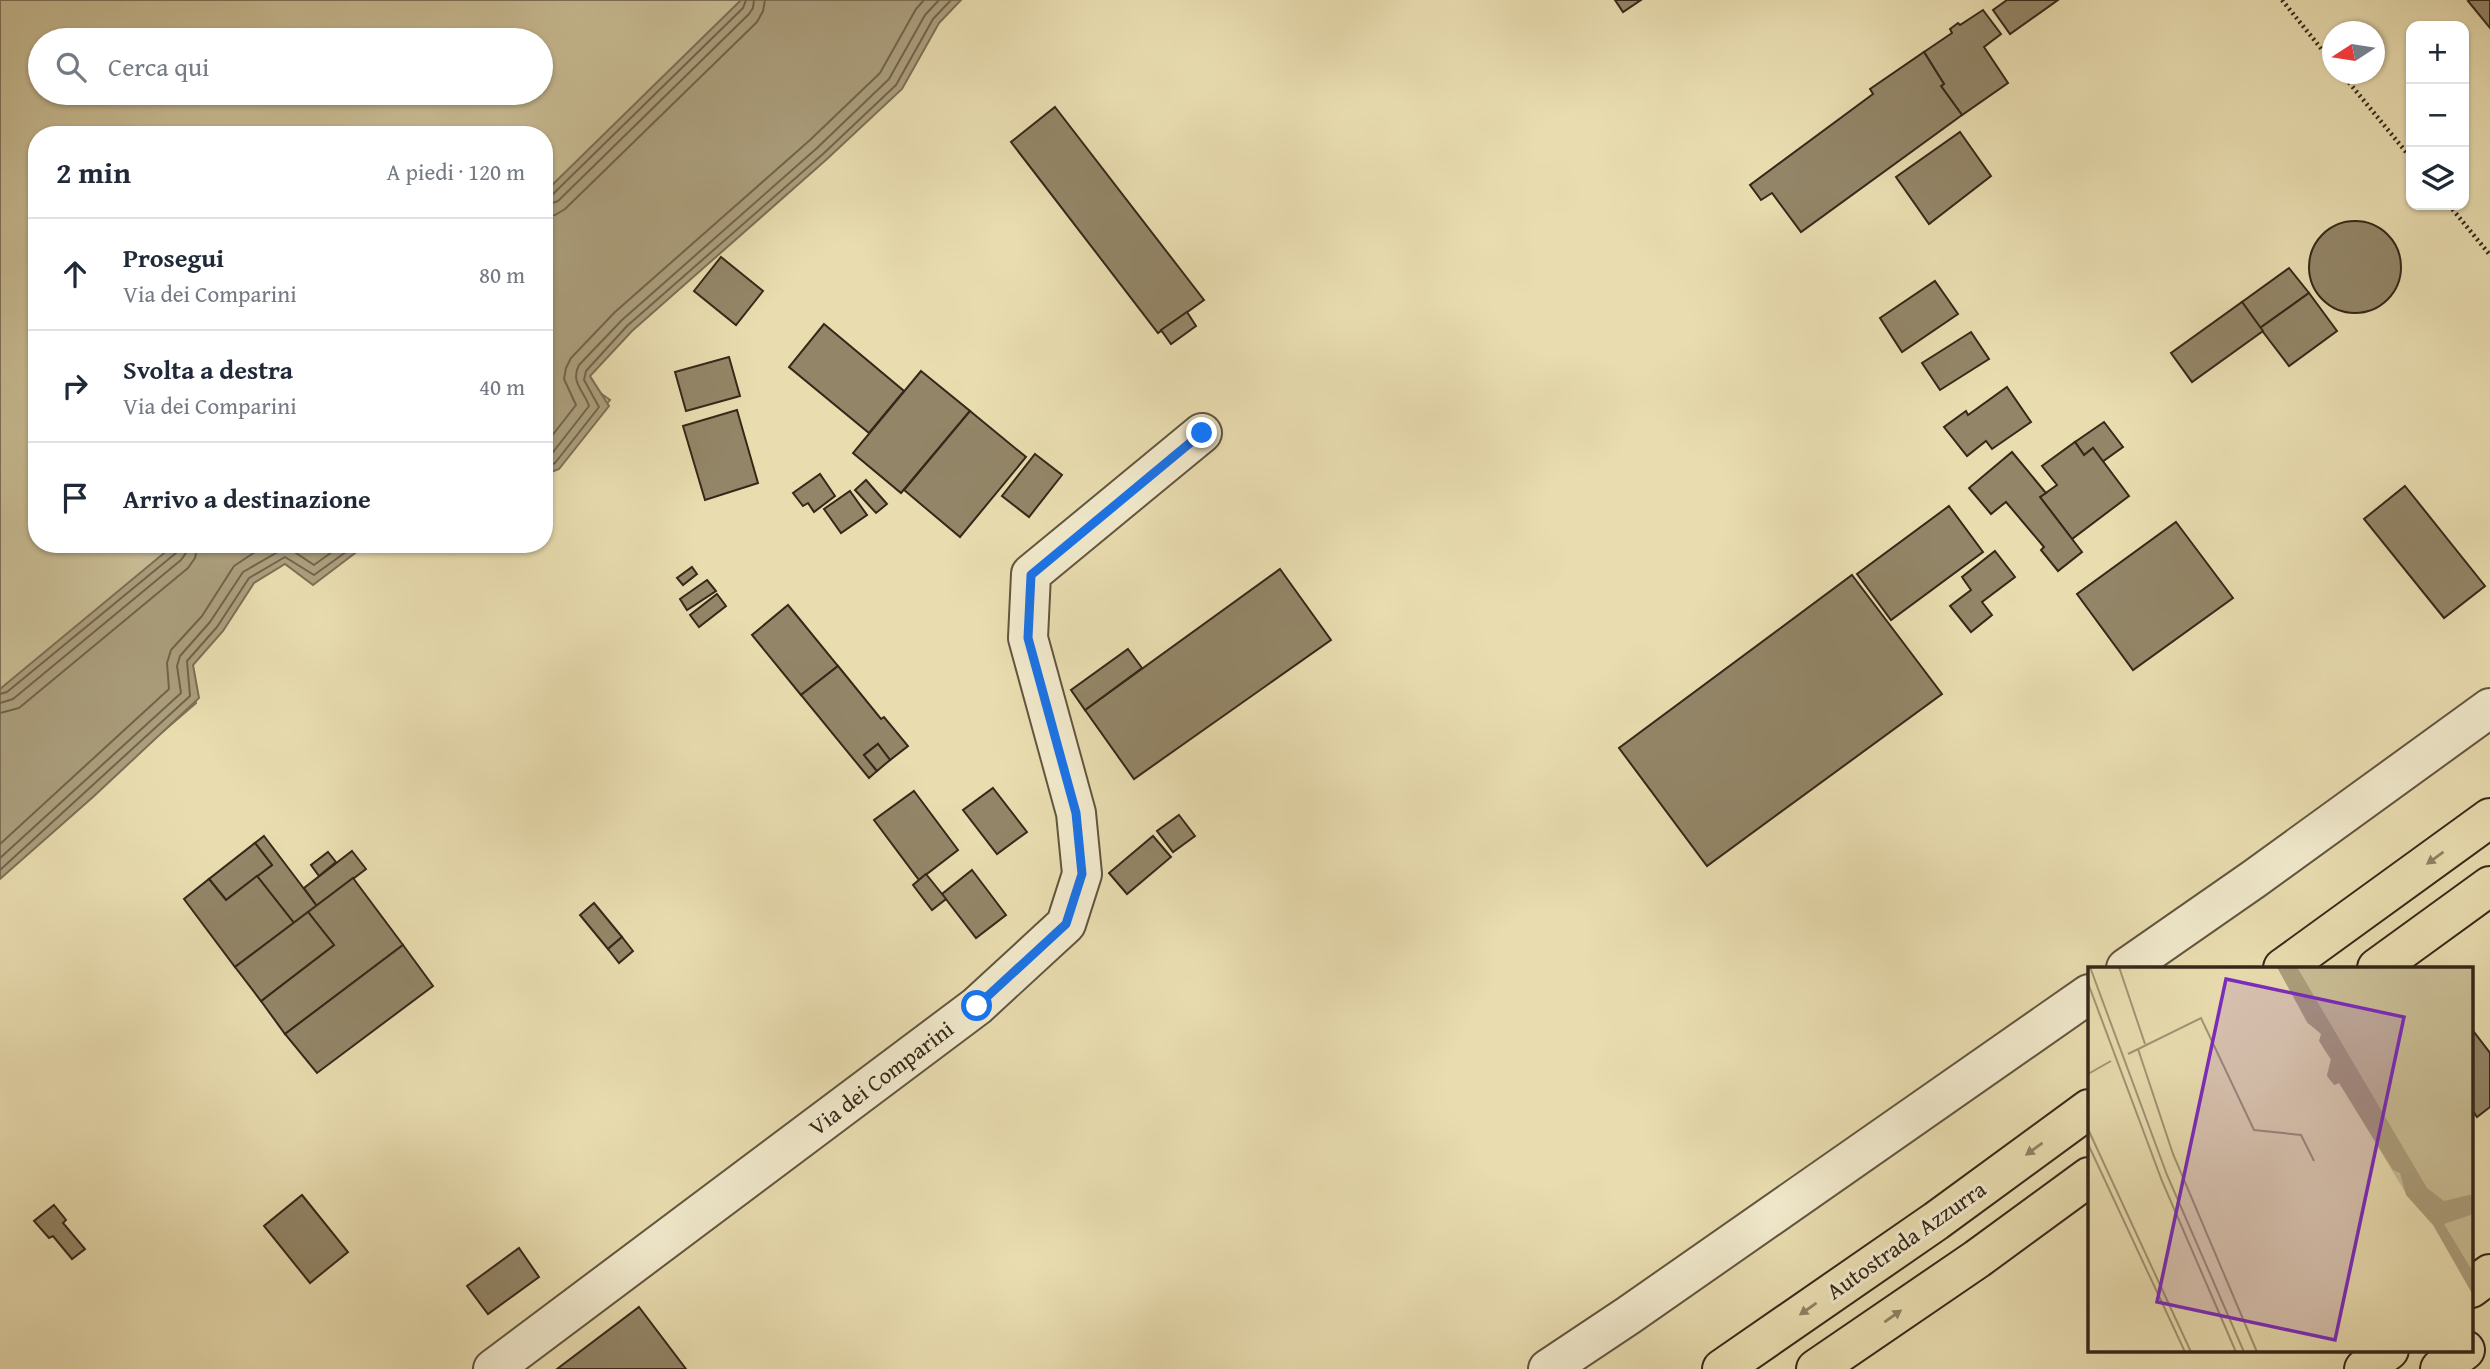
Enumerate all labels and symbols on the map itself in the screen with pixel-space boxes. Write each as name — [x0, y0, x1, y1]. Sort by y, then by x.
north arrow — [2322, 21, 2385, 84]
route end — [1186, 417, 1217, 448]
one-way arrow — [2426, 851, 2444, 865]
inset map — [2088, 967, 2472, 1352]
route start — [961, 990, 992, 1021]
street label: Via dei Comparini — [801, 1012, 960, 1143]
one-way arrow — [2025, 1142, 2043, 1156]
street label: Autostrada Azzurra — [1819, 1172, 1992, 1307]
one-way arrow — [1799, 1302, 1817, 1316]
one-way arrow — [1884, 1309, 1902, 1323]

